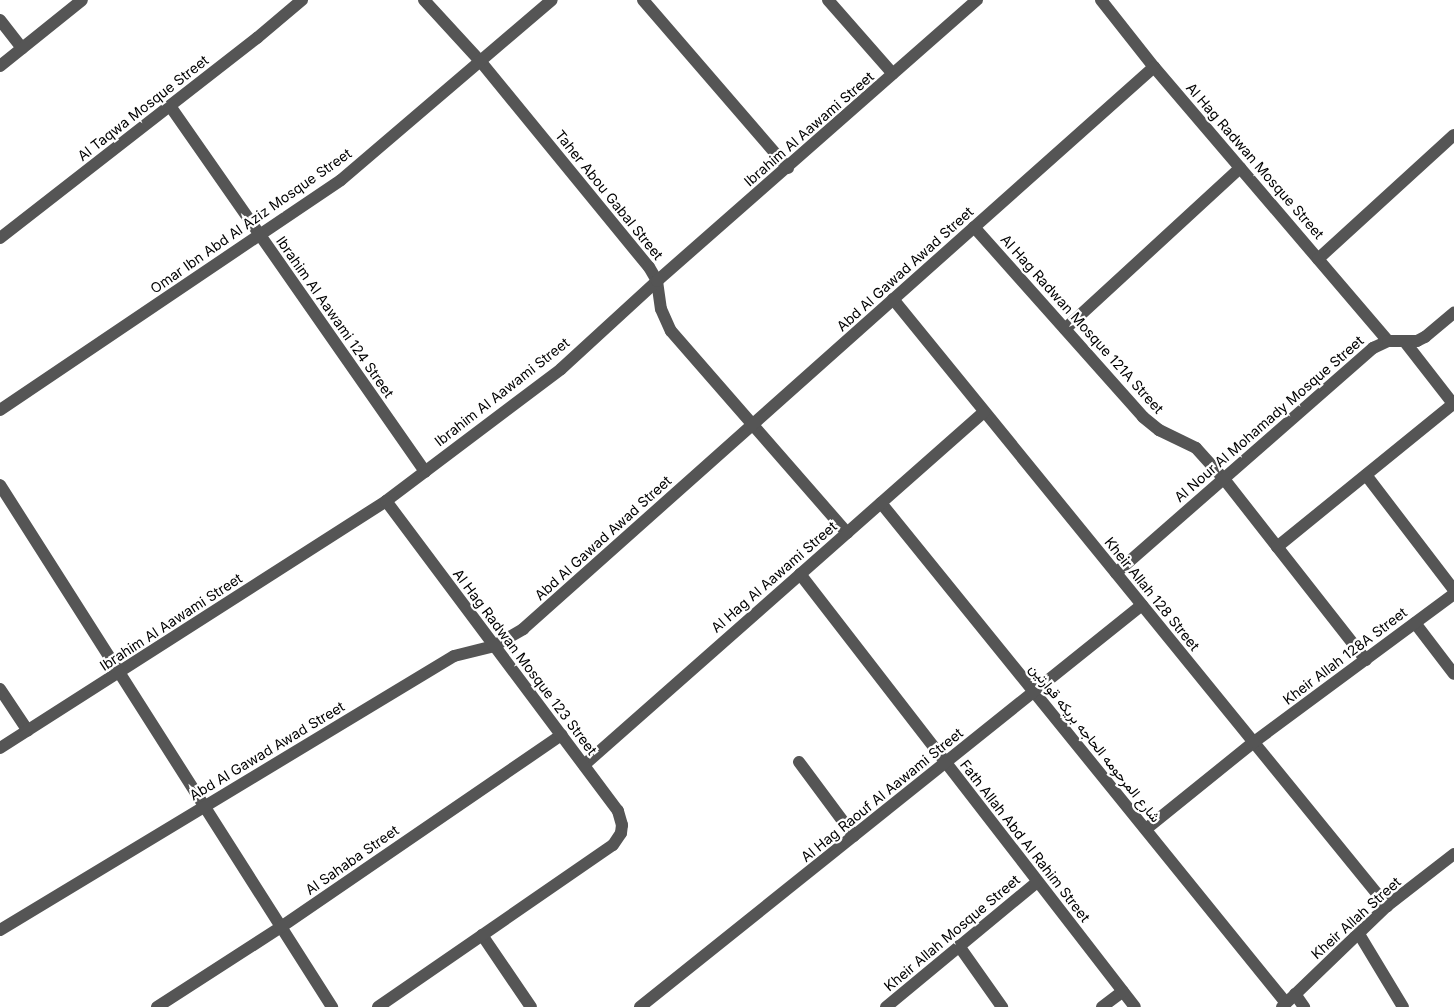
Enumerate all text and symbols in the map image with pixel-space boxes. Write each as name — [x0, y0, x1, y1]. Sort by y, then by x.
street label: Al Taqwa Mosque Street — [74, 52, 212, 164]
street label: Ibrahim Al Aawami Street — [741, 68, 877, 190]
street label: Al Hag Radwan Mosque Street — [1183, 79, 1327, 243]
street label: Taher Abou Gabal Street — [551, 127, 667, 263]
street label: Omar Ibn Abd Al Aziz Mosque Street — [147, 145, 355, 297]
street label: Abd Al Gawad Awad Street — [833, 203, 977, 335]
street label: Al Hag Radwan Mosque 121A Street — [997, 231, 1167, 417]
street label: Ibrahim Al Aawami 124 Street — [273, 233, 397, 401]
street label: Al Nour Al Mohamady Mosque Street — [1171, 332, 1367, 506]
street label: Ibrahim Al Aawami Street — [431, 334, 573, 450]
street label: Abd Al Gawad Awad Street — [531, 472, 675, 604]
street label: Al Hag Al Aawami Street — [708, 518, 840, 636]
street label: Kheir Allah 128 Street — [1101, 534, 1203, 654]
street label: Al Hag Radwan Mosque 123 Street — [450, 566, 600, 758]
street label: Ibrahim Al Aawami Street — [97, 570, 245, 674]
street label: Kheir Allah 128A Street — [1280, 604, 1410, 708]
street label: شارع المرحومه الحاجه بريكه قوارتين — [1026, 660, 1164, 826]
street label: Abd Al Gawad Awad Street — [186, 698, 348, 804]
street label: Al Hag Raouf Al Aawami Street — [798, 725, 966, 865]
street label: Fath Allah Abd Al Rahim Street — [957, 757, 1093, 925]
street label: Al Sahaba Street — [302, 822, 402, 898]
street label: Kheir Allah Mosque Street — [881, 871, 1023, 995]
street label: Kheir Allah Street — [1308, 873, 1404, 963]

